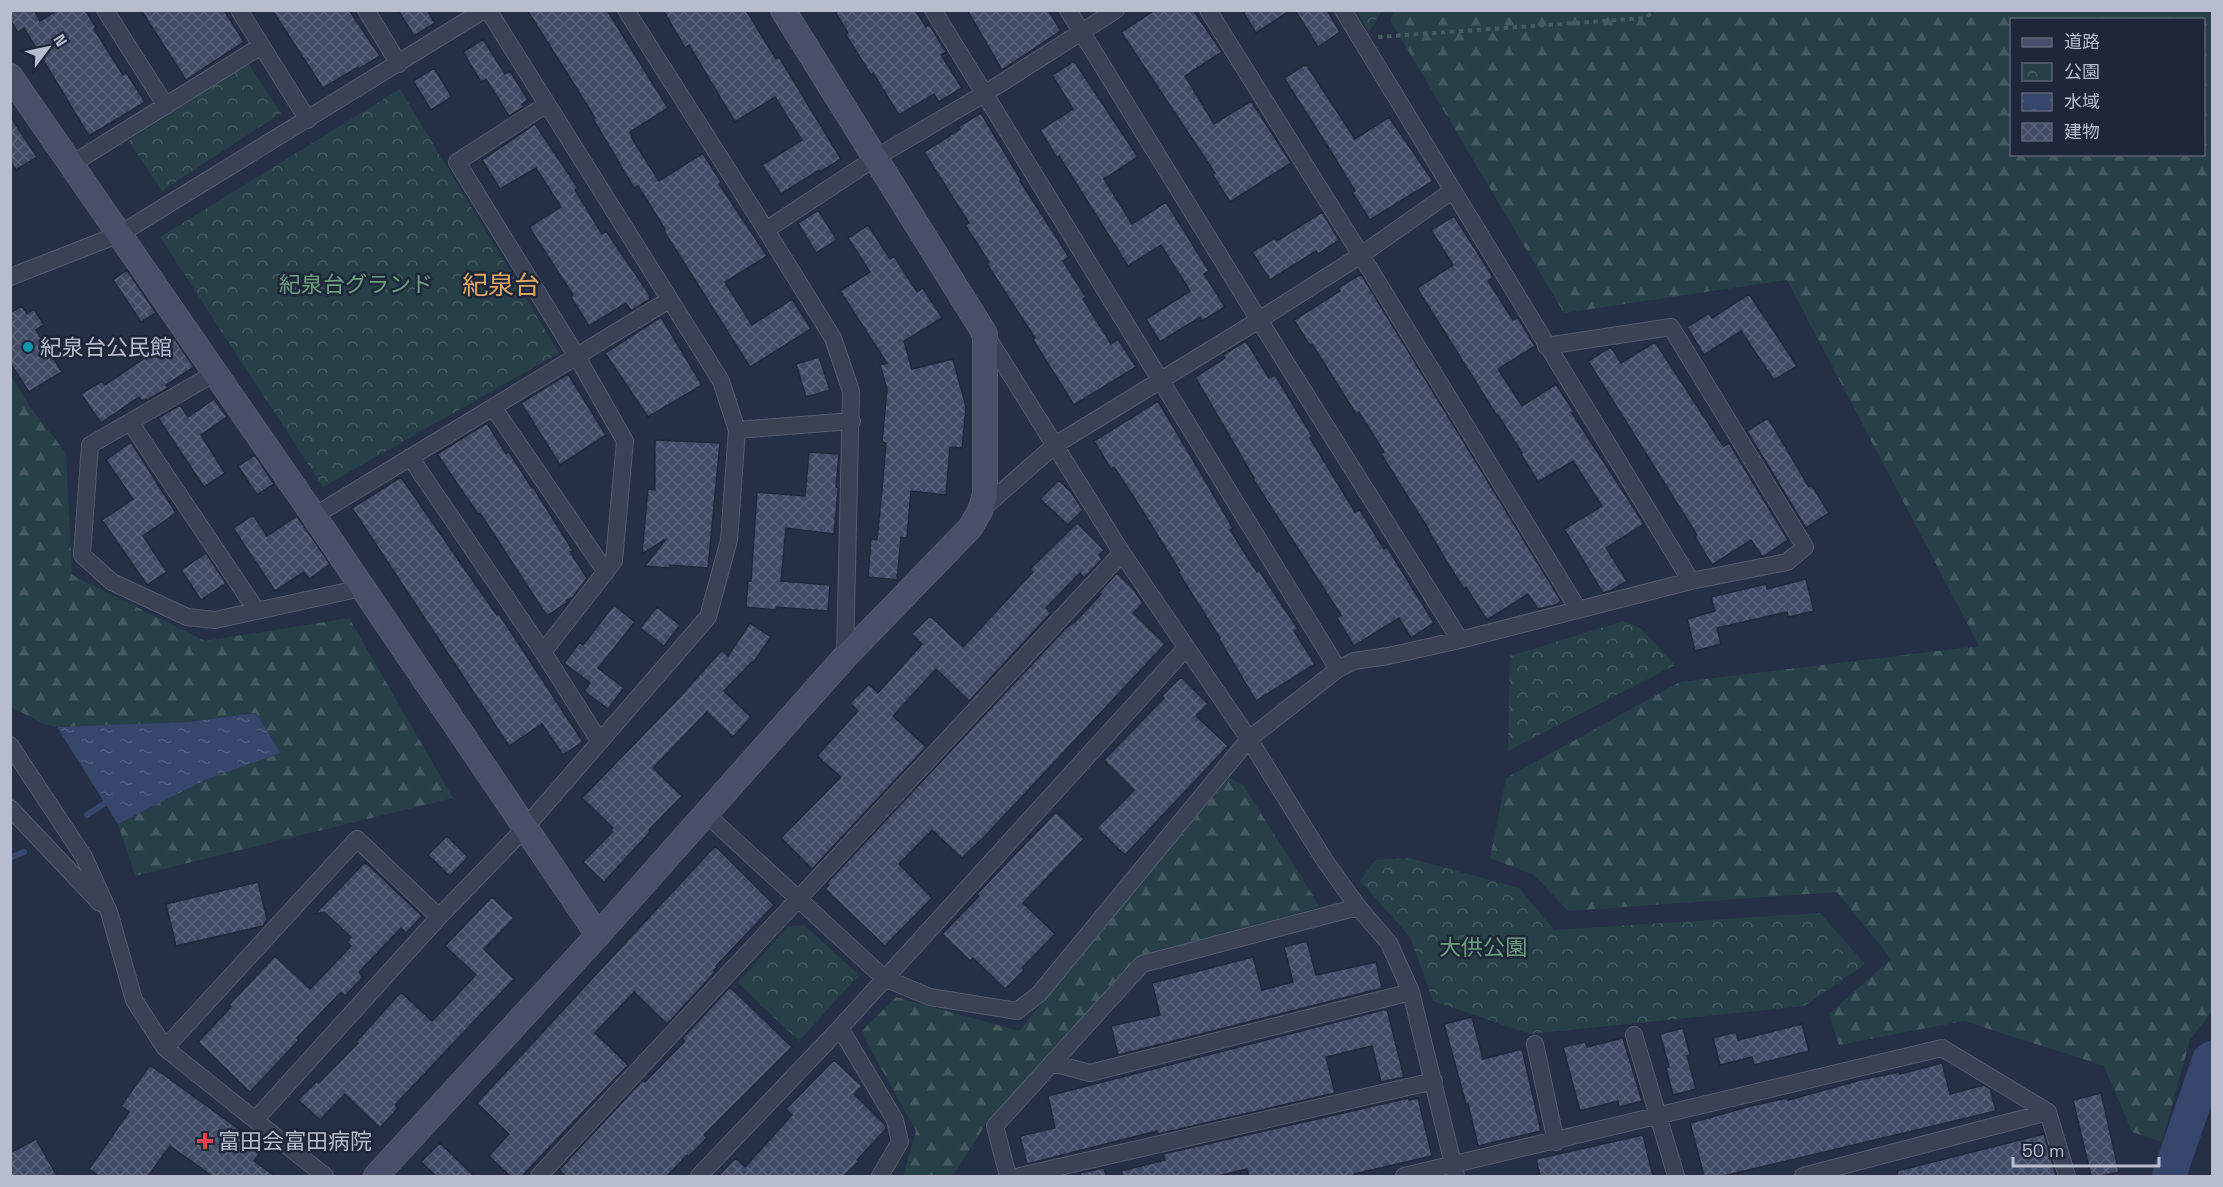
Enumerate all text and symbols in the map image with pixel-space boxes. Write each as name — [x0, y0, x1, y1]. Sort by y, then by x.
north arrow — [18, 18, 78, 78]
legend — [2010, 18, 2205, 156]
text: N — [49, 30, 72, 50]
text: 道路 — [2064, 30, 2100, 53]
text: 公園 — [2064, 60, 2100, 83]
text: 水域 — [2064, 90, 2100, 113]
text: 建物 — [2064, 120, 2100, 143]
district label: 紀泉台 — [462, 268, 540, 302]
park label: 紀泉台グランド — [279, 270, 433, 298]
place label: 紀泉台公民館 — [40, 333, 172, 361]
marker: 紀泉台公民館 — [21, 340, 35, 354]
park label: 大供公園 — [1439, 933, 1527, 961]
place label: 富田会富田病院 — [218, 1127, 372, 1155]
scale bar — [2013, 1130, 2158, 1168]
marker: 富田会富田病院 — [196, 1132, 214, 1150]
text: 50 m — [2022, 1139, 2064, 1162]

